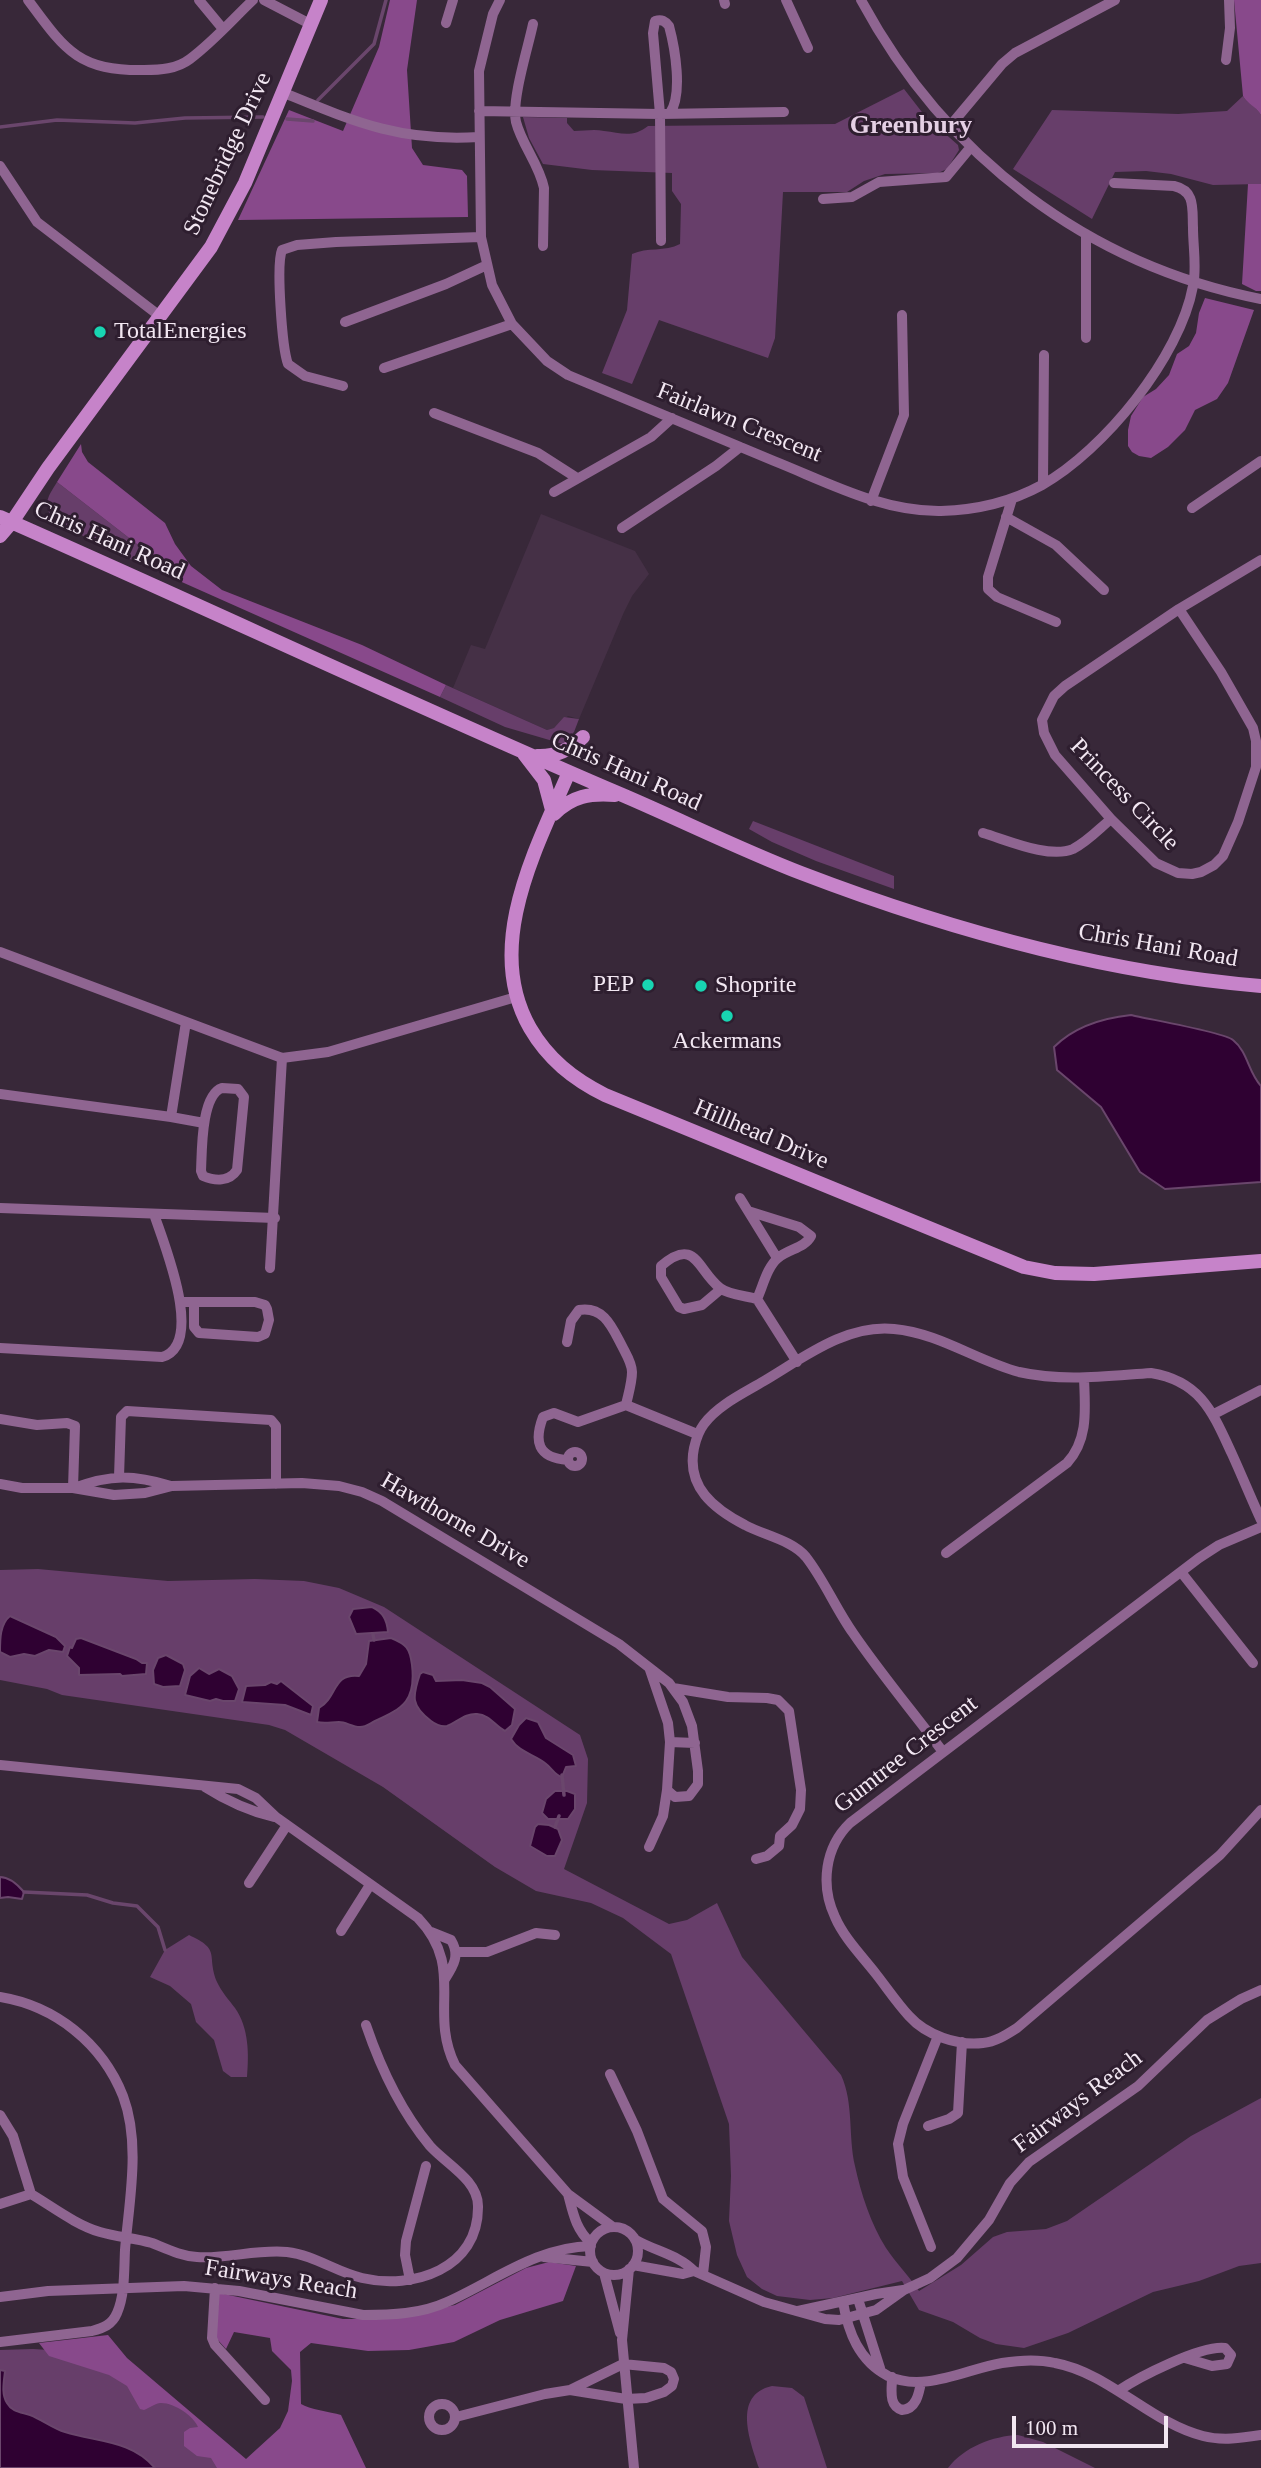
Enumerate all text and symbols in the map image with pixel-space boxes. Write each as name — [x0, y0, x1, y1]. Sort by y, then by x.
street label: Stonebridge Drive — [178, 68, 278, 240]
district label: Greenbury — [850, 110, 972, 142]
place label: TotalEnergies — [114, 318, 247, 346]
marker: TotalEnergies — [92, 324, 108, 340]
street label: Fairlawn Crescent — [652, 377, 826, 469]
street label: Chris Hani Road — [29, 495, 189, 587]
street label: Chris Hani Road — [546, 726, 706, 818]
street label: Princess Circle — [1063, 733, 1185, 857]
street label: Chris Hani Road — [1076, 918, 1240, 974]
place label: PEP — [593, 971, 634, 999]
place label: Shoprite — [715, 972, 796, 1000]
marker: PEP — [640, 977, 656, 993]
marker: Shoprite — [693, 978, 709, 994]
marker: Ackermans — [719, 1008, 735, 1024]
place label: Ackermans — [672, 1028, 782, 1056]
street label: Hillhead Drive — [689, 1094, 833, 1176]
street label: Hawthorne Drive — [375, 1467, 535, 1575]
street label: Gumtree Crescent — [829, 1690, 983, 1820]
street label: Fairways Reach — [1008, 2044, 1148, 2160]
street label: Fairways Reach — [203, 2254, 359, 2306]
scale bar — [1016, 2402, 1172, 2446]
text: 100 m — [1025, 2416, 1078, 2440]

